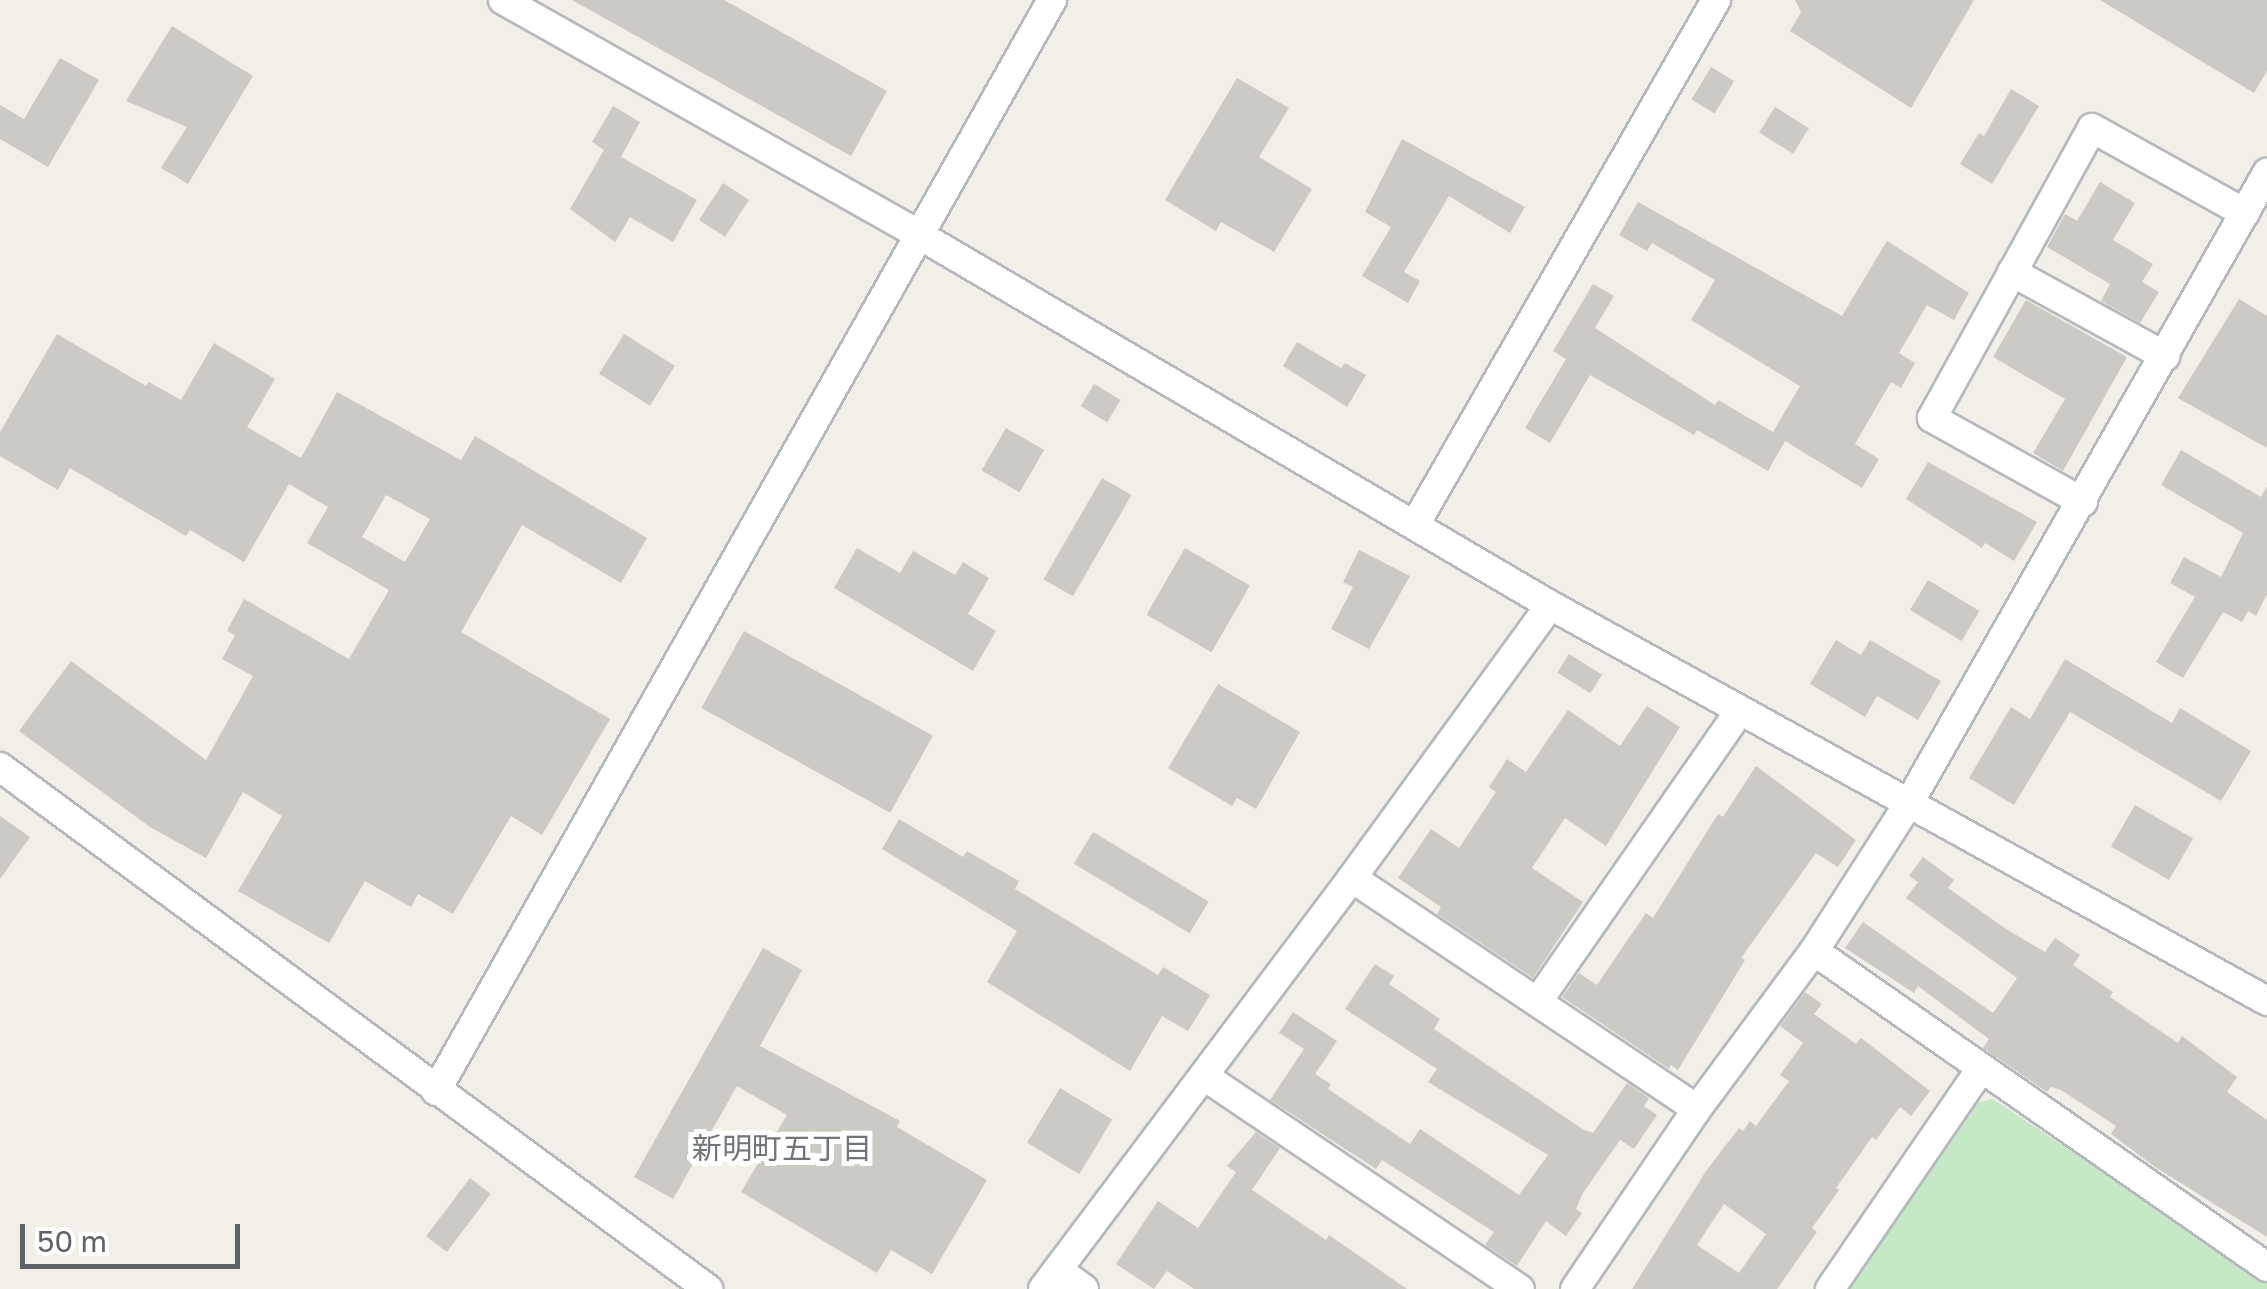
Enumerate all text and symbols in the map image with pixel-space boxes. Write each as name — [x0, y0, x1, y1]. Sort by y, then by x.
district label: 新明町五丁目 — [692, 1130, 872, 1166]
scale bar — [25, 1204, 245, 1266]
text: 50 m — [37, 1223, 107, 1259]

